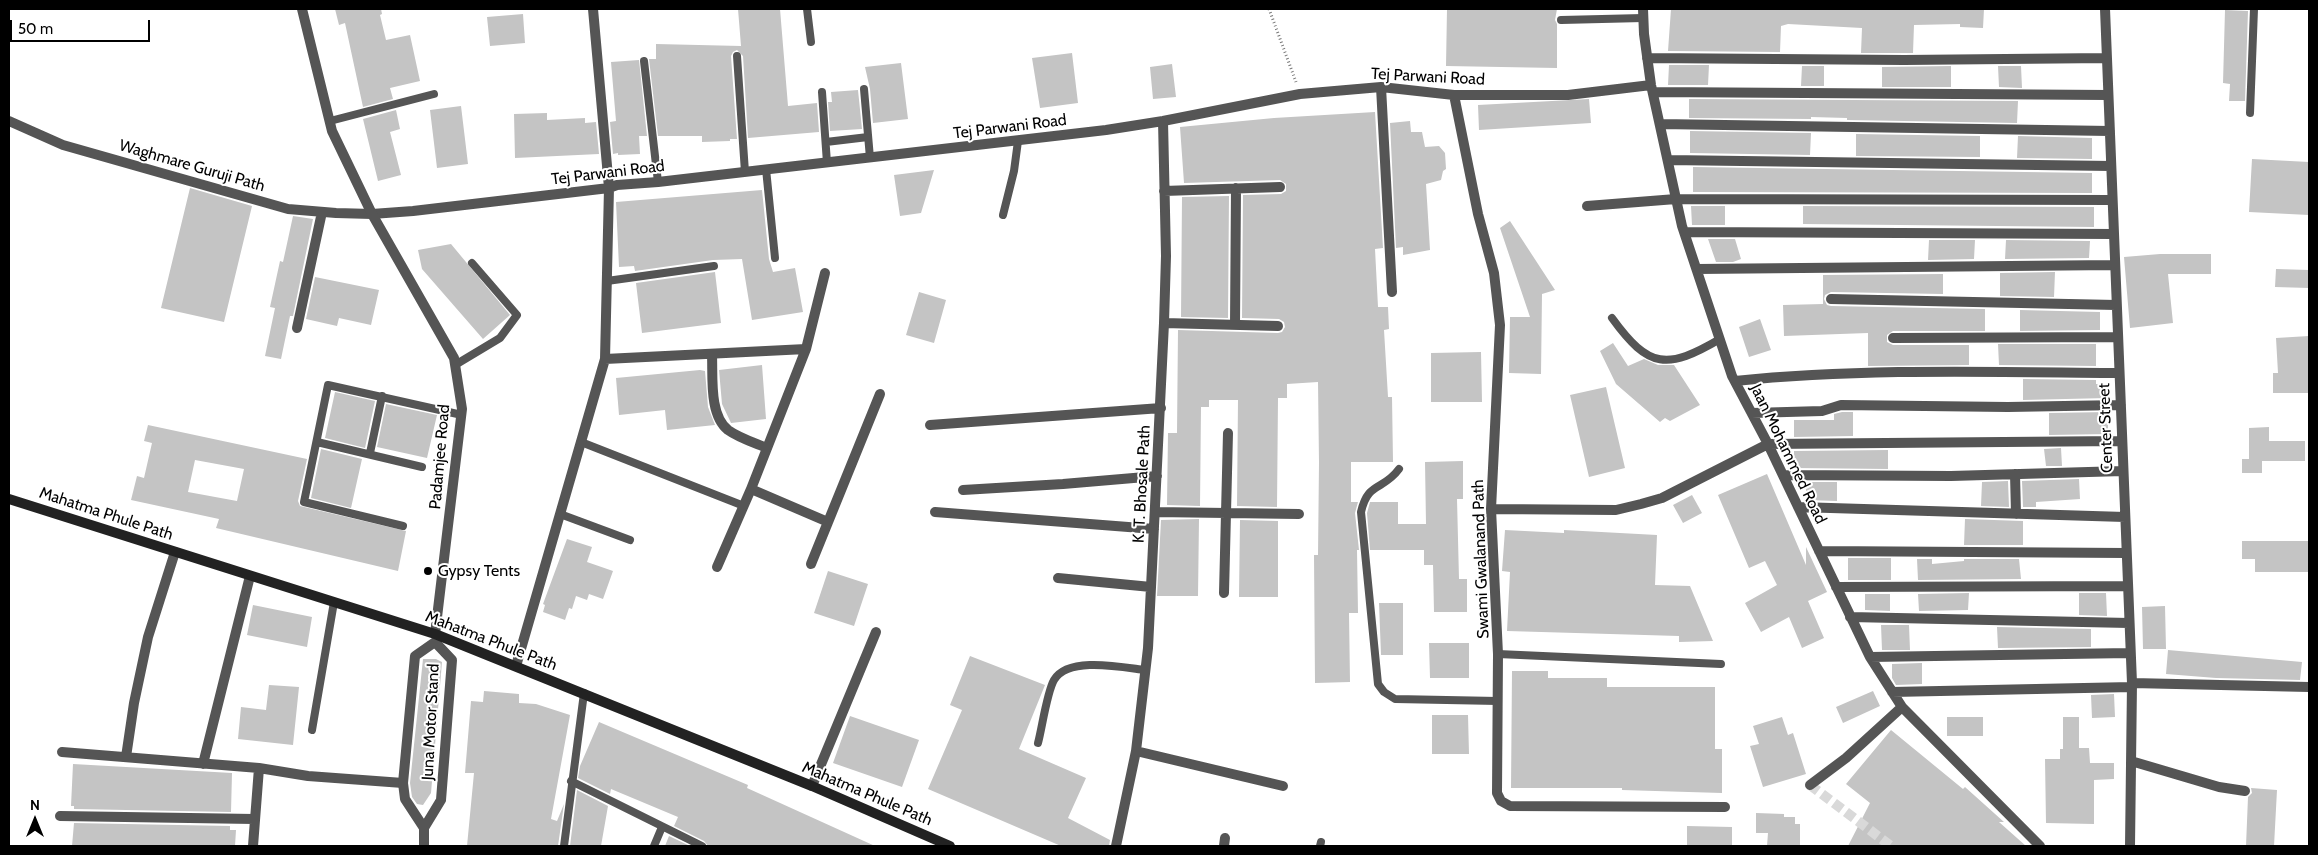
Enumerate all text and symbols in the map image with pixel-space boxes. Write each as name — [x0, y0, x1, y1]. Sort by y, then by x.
scale bar — [12, 10, 152, 42]
text: 50 m — [18, 20, 53, 38]
street label: Tej Parwani Road — [1371, 64, 1485, 90]
street label: Tej Parwani Road — [952, 111, 1068, 143]
street label: Waghmare Guruji Path — [117, 136, 267, 196]
street label: Tej Parwani Road — [550, 157, 666, 189]
street label: Jaan Mohammed Road — [1746, 381, 1830, 527]
street label: Center Street — [2095, 383, 2117, 473]
street label: Padamjee Road — [426, 404, 454, 510]
street label: K. T. Bhosale Path — [1129, 425, 1155, 543]
street label: Swami Gwalanand Path — [1469, 479, 1493, 639]
street label: Mahatma Phule Path — [37, 483, 175, 545]
place label: Gypsy Tents — [438, 561, 520, 581]
marker: Gypsy Tents — [422, 565, 434, 577]
street label: Mahatma Phule Path — [422, 607, 560, 675]
street label: Juna Motor Stand — [418, 663, 444, 781]
street label: Mahatma Phule Path — [799, 758, 935, 830]
north arrow — [10, 795, 60, 845]
text: N — [30, 796, 40, 814]

